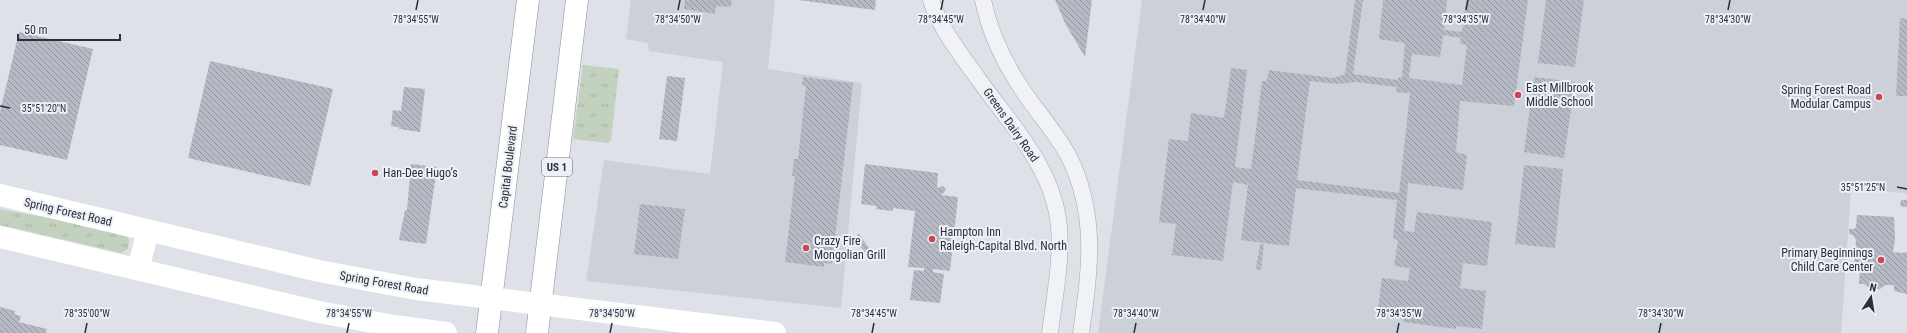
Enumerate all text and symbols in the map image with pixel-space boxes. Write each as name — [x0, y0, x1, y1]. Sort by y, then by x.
text: 78°34'55"W — [393, 14, 439, 25]
text: 78°34'50"W — [655, 14, 701, 25]
text: 78°34'45"W — [918, 14, 964, 25]
text: 78°34'40"W — [1180, 14, 1226, 25]
text: 78°34'35"W — [1443, 14, 1489, 25]
text: 78°34'30"W — [1705, 14, 1751, 25]
scale bar — [18, 16, 120, 42]
text: 50 m — [24, 23, 48, 37]
place label: East Millbrook Middle School — [1526, 81, 1594, 109]
place label: Spring Forest Road Modular Campus — [1781, 83, 1871, 111]
street label: Greens Dairy Road — [980, 85, 1042, 165]
marker: East Millbrook Middle School — [1513, 90, 1523, 100]
marker: Spring Forest Road Modular Campus — [1874, 92, 1884, 102]
text: 35°51'20"N — [22, 103, 66, 114]
street label: Capital Boulevard — [496, 125, 520, 209]
road number: US 1 — [542, 158, 572, 176]
place label: Han-Dee Hugo’s — [383, 166, 458, 180]
marker: Han-Dee Hugo’s — [370, 168, 380, 178]
text: 35°51'25"N — [1841, 182, 1885, 193]
street label: Spring Forest Road — [23, 195, 113, 229]
place label: Hampton Inn Raleigh-Capital Blvd. North — [940, 225, 1067, 253]
place label: Crazy Fire Mongolian Grill — [814, 234, 886, 262]
marker: Hampton Inn Raleigh-Capital Blvd. North — [927, 234, 937, 244]
marker: Crazy Fire Mongolian Grill — [801, 243, 811, 253]
place label: Primary Beginnings Child Care Center — [1781, 246, 1873, 274]
marker: Primary Beginnings Child Care Center — [1876, 255, 1886, 265]
street label: Spring Forest Road — [339, 268, 429, 298]
north arrow — [1851, 277, 1891, 317]
text: N — [1868, 281, 1878, 295]
text: 78°35'00"W — [64, 308, 110, 319]
text: 78°34'55"W — [326, 308, 372, 319]
text: 78°34'50"W — [589, 308, 635, 319]
text: 78°34'45"W — [851, 308, 897, 319]
text: 78°34'40"W — [1113, 308, 1159, 319]
text: 78°34'35"W — [1376, 308, 1422, 319]
text: 78°34'30"W — [1638, 308, 1684, 319]

